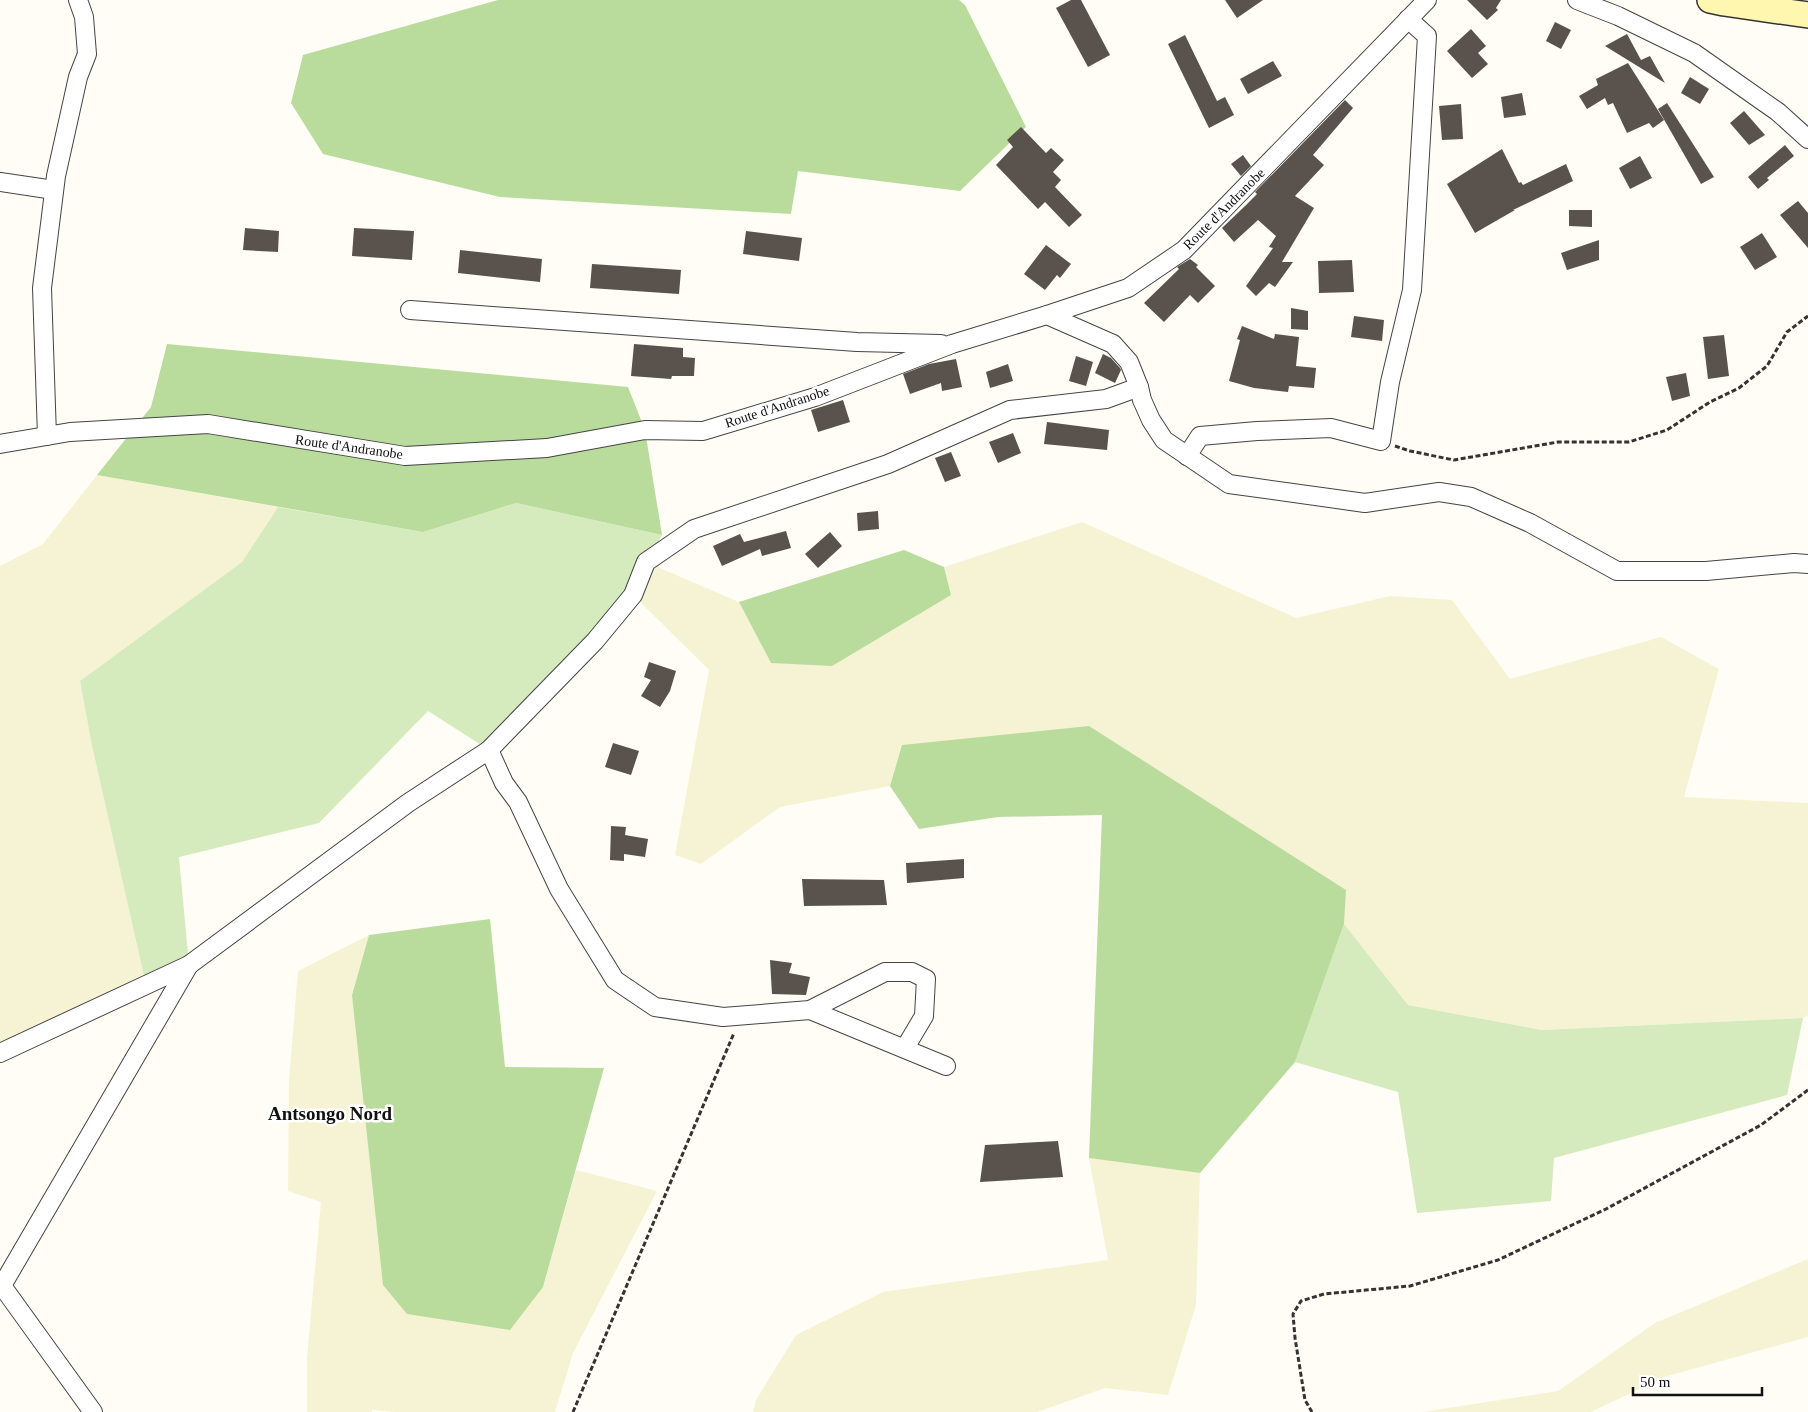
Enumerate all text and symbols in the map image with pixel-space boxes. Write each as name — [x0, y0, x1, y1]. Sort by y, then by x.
street label: Route d'Andranobe — [1180, 165, 1268, 253]
street label: Route d'Andranobe — [723, 383, 831, 431]
street label: Route d'Andranobe — [294, 432, 404, 462]
district label: Antsongo Nord — [268, 1103, 392, 1124]
scale bar — [1633, 1364, 1762, 1396]
text: 50 m — [1640, 1374, 1671, 1390]

